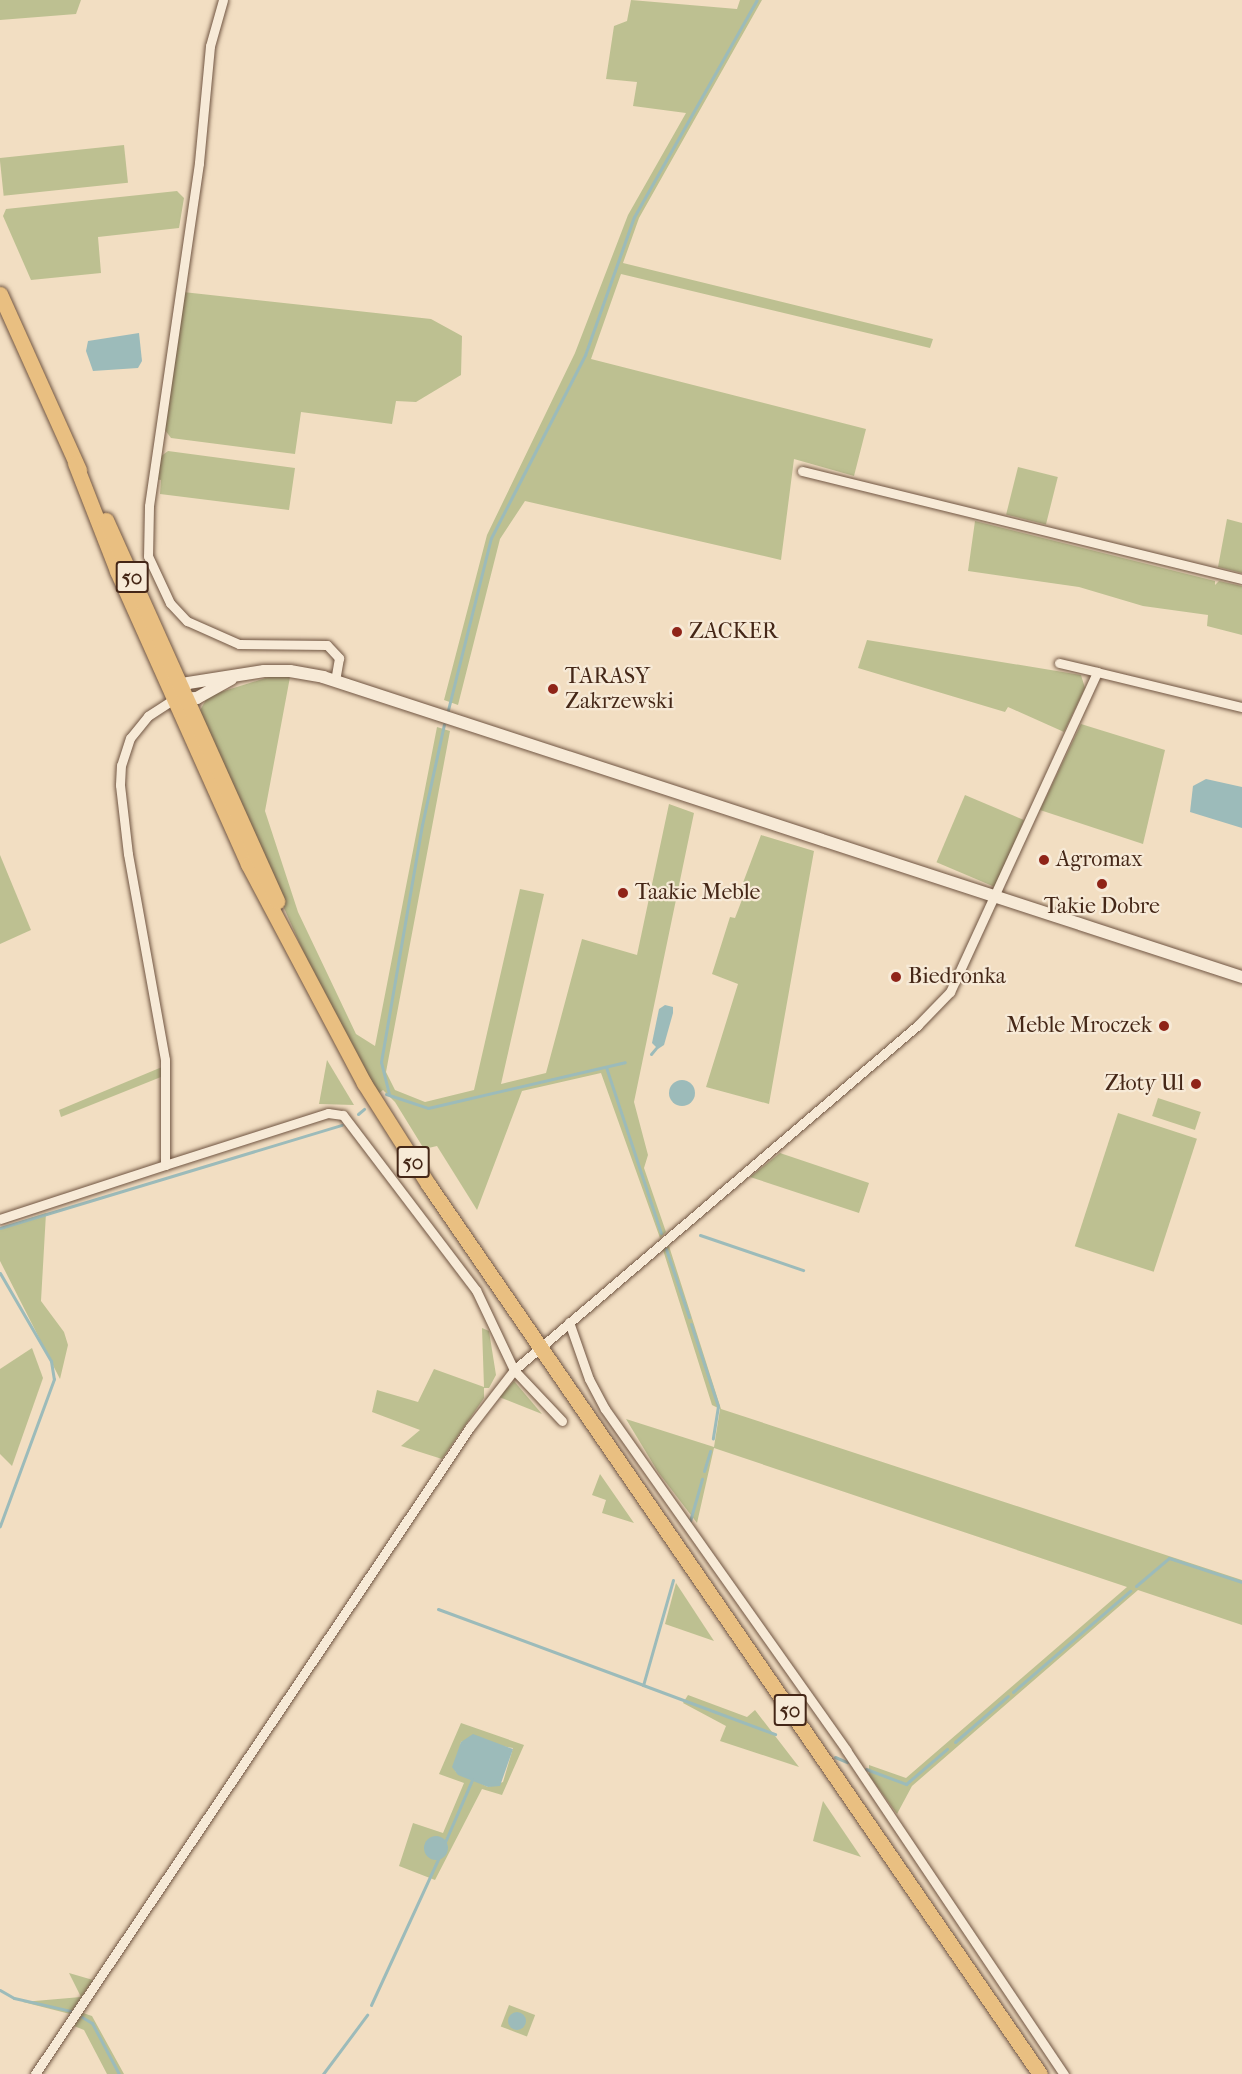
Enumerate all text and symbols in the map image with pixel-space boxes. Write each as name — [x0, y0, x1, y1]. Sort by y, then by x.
road number: 50 — [116, 559, 148, 595]
place label: ZACKER — [689, 619, 778, 645]
marker: ZACKER — [670, 625, 684, 639]
place label: TARASY Zakrzewski — [565, 663, 674, 714]
marker: TARASY Zakrzewski — [546, 682, 560, 696]
place label: Agromax — [1056, 847, 1142, 873]
marker: Agromax — [1037, 853, 1051, 867]
marker: Takie Dobre — [1095, 877, 1109, 891]
place label: Taakie Meble — [635, 880, 760, 906]
marker: Taakie Meble — [616, 886, 630, 900]
place label: Takie Dobre — [1044, 894, 1160, 920]
place label: Biedronka — [908, 964, 1006, 990]
marker: Biedronka — [889, 970, 903, 984]
place label: Meble Mroczek — [1006, 1013, 1152, 1039]
marker: Meble Mroczek — [1157, 1019, 1171, 1033]
place label: Złoty Ul — [1105, 1071, 1184, 1097]
marker: Złoty Ul — [1189, 1077, 1203, 1091]
road number: 50 — [396, 1144, 430, 1180]
road number: 50 — [774, 1692, 806, 1728]

